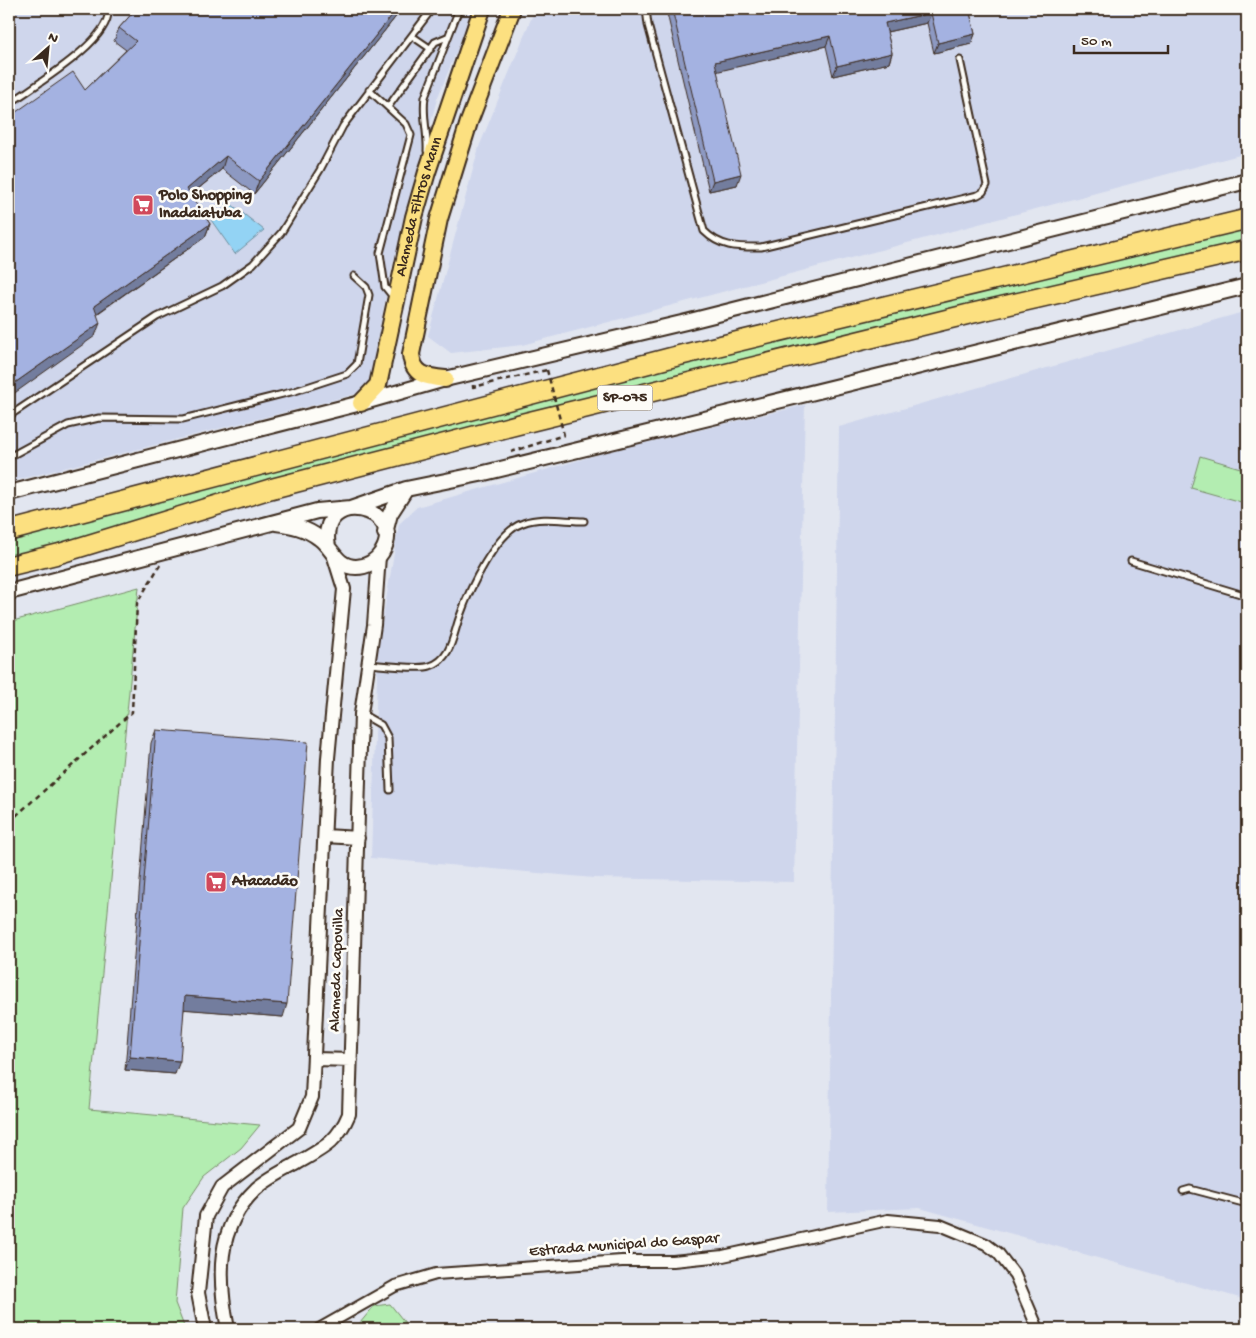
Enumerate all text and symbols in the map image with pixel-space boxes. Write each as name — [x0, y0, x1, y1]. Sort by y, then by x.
north arrow — [22, 22, 72, 72]
scale bar — [1074, 22, 1167, 54]
text: N — [45, 29, 61, 48]
text: 50 m — [1081, 33, 1112, 51]
street label: Alameda Filtros Mann — [392, 134, 448, 278]
place label: Polo Shopping Inadaiatuba — [158, 187, 252, 224]
supermarket icon: Polo Shopping Inadaiatuba — [131, 193, 155, 217]
road number: SP-075 — [598, 386, 652, 410]
supermarket icon: Atacadão — [204, 870, 228, 894]
place label: Atacadão — [231, 873, 298, 892]
street label: Alameda Capovilla — [326, 907, 350, 1032]
street label: Estrada Municipal do Gaspar — [528, 1230, 721, 1262]

